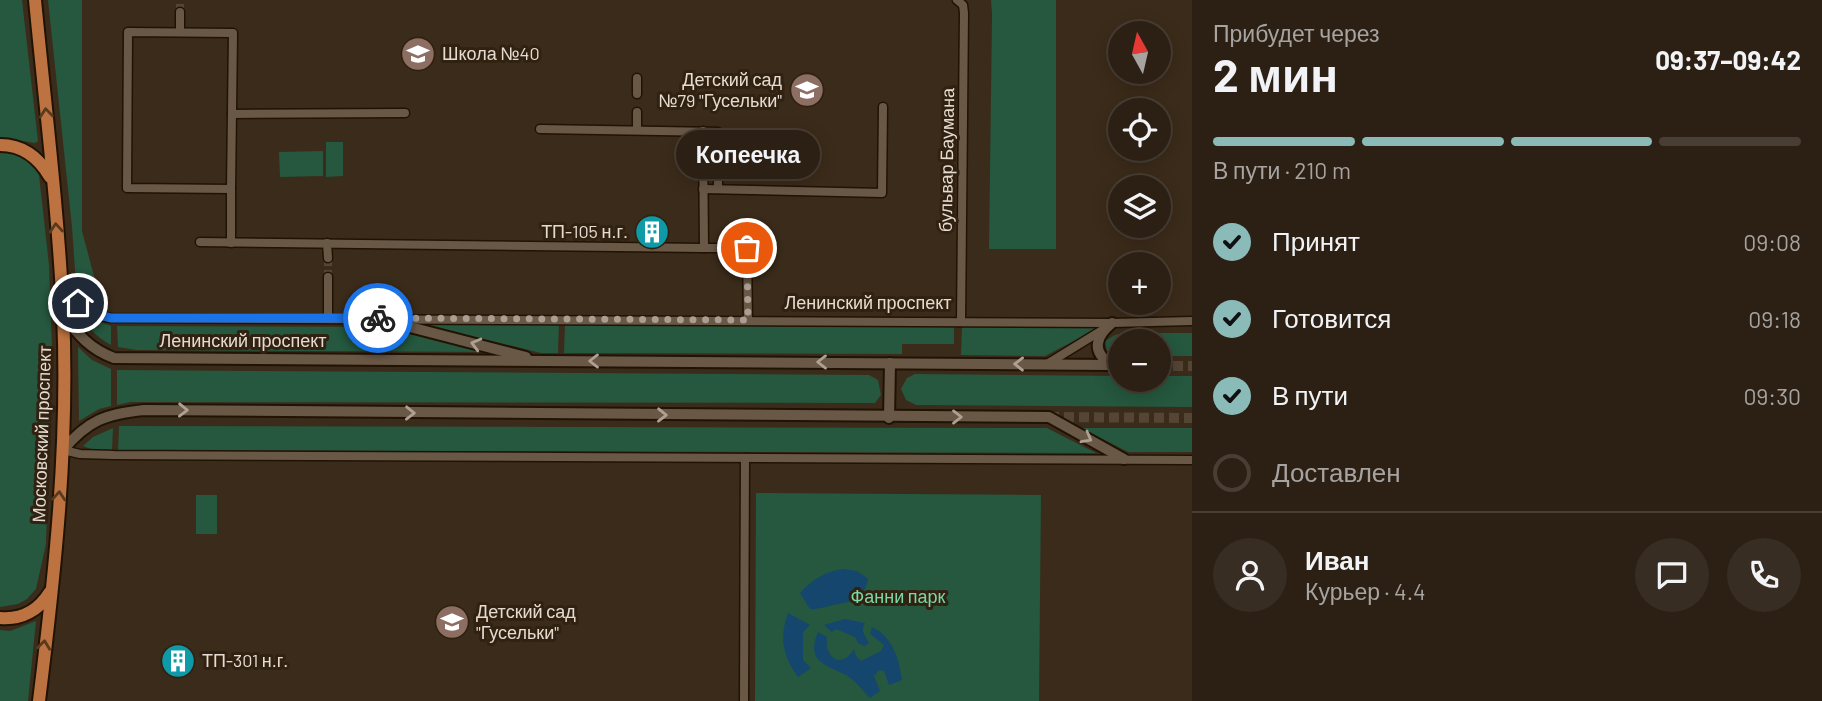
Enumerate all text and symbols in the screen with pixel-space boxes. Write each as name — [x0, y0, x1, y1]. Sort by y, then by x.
text: Прибудет через — [1213, 19, 1380, 47]
north arrow — [1108, 21, 1171, 84]
map controls — [1108, 21, 1171, 392]
school or university icon: Школа №40 — [399, 35, 437, 73]
place label: Школа №40 — [442, 42, 540, 64]
text: 09:37–09:42 — [1655, 44, 1801, 75]
text: 2 мин — [1213, 46, 1338, 101]
place label: Детский сад №79 "Гусельки" — [658, 68, 782, 111]
school or university icon: Детский сад №79 "Гусельки" — [788, 71, 826, 109]
street label: бульвар Баумана — [934, 87, 958, 232]
button: locate — [1108, 98, 1171, 161]
one-way arrow — [39, 107, 54, 118]
callout: Копеечка — [675, 129, 819, 178]
text: Копеечка — [696, 140, 800, 168]
text: В пути · 210 m — [1213, 156, 1351, 184]
button: layers — [1108, 175, 1171, 238]
building icon: ТП-105 н.г. — [633, 213, 671, 251]
pin — [717, 218, 777, 278]
place label: ТП-105 н.г. — [541, 220, 628, 242]
one-way arrow — [49, 222, 64, 233]
icon: check — [1213, 223, 1251, 261]
text: Принят — [1272, 225, 1360, 256]
text: 09:08 — [1743, 228, 1801, 256]
icon: bag — [728, 229, 766, 267]
button: + — [1108, 252, 1171, 315]
pin — [48, 273, 108, 333]
courier — [343, 283, 413, 353]
icon: home — [59, 284, 97, 322]
street label: Ленинский проспект — [784, 291, 952, 313]
icon: bike — [359, 299, 397, 337]
icon: check — [1213, 300, 1251, 338]
text: Готовится — [1272, 302, 1391, 333]
text: 09:18 — [1748, 305, 1801, 333]
street label: Ленинский проспект — [159, 329, 327, 351]
button: − — [1108, 329, 1171, 392]
one-way arrow — [470, 338, 482, 352]
street label: Московский проспект — [27, 345, 55, 523]
one-way arrow — [589, 353, 599, 369]
one-way arrow — [816, 355, 827, 370]
one-way arrow — [1013, 356, 1024, 372]
icon: check — [1213, 377, 1251, 415]
text: В пути — [1272, 379, 1348, 410]
text: 09:30 — [1743, 382, 1801, 410]
one-way arrow — [178, 403, 189, 418]
one-way arrow — [406, 405, 416, 421]
one-way arrow — [658, 407, 668, 423]
one-way arrow — [952, 409, 963, 425]
one-way arrow — [1080, 430, 1092, 443]
text: Доставлен — [1272, 456, 1401, 487]
one-way arrow — [51, 490, 66, 501]
button: person — [1213, 538, 1287, 612]
button: chat — [1635, 538, 1709, 612]
button: phone — [1727, 538, 1801, 612]
text: Иван — [1305, 544, 1370, 575]
text: Курьер · 4.4 — [1305, 577, 1426, 605]
park label: Фанни парк — [851, 585, 946, 607]
place label: Детский сад "Гусельки" — [476, 600, 576, 643]
school or university icon: Детский сад "Гусельки" — [433, 603, 471, 641]
one-way arrow — [37, 639, 52, 650]
building icon: ТП-301 н.г. — [159, 642, 197, 680]
place label: ТП-301 н.г. — [202, 649, 288, 671]

